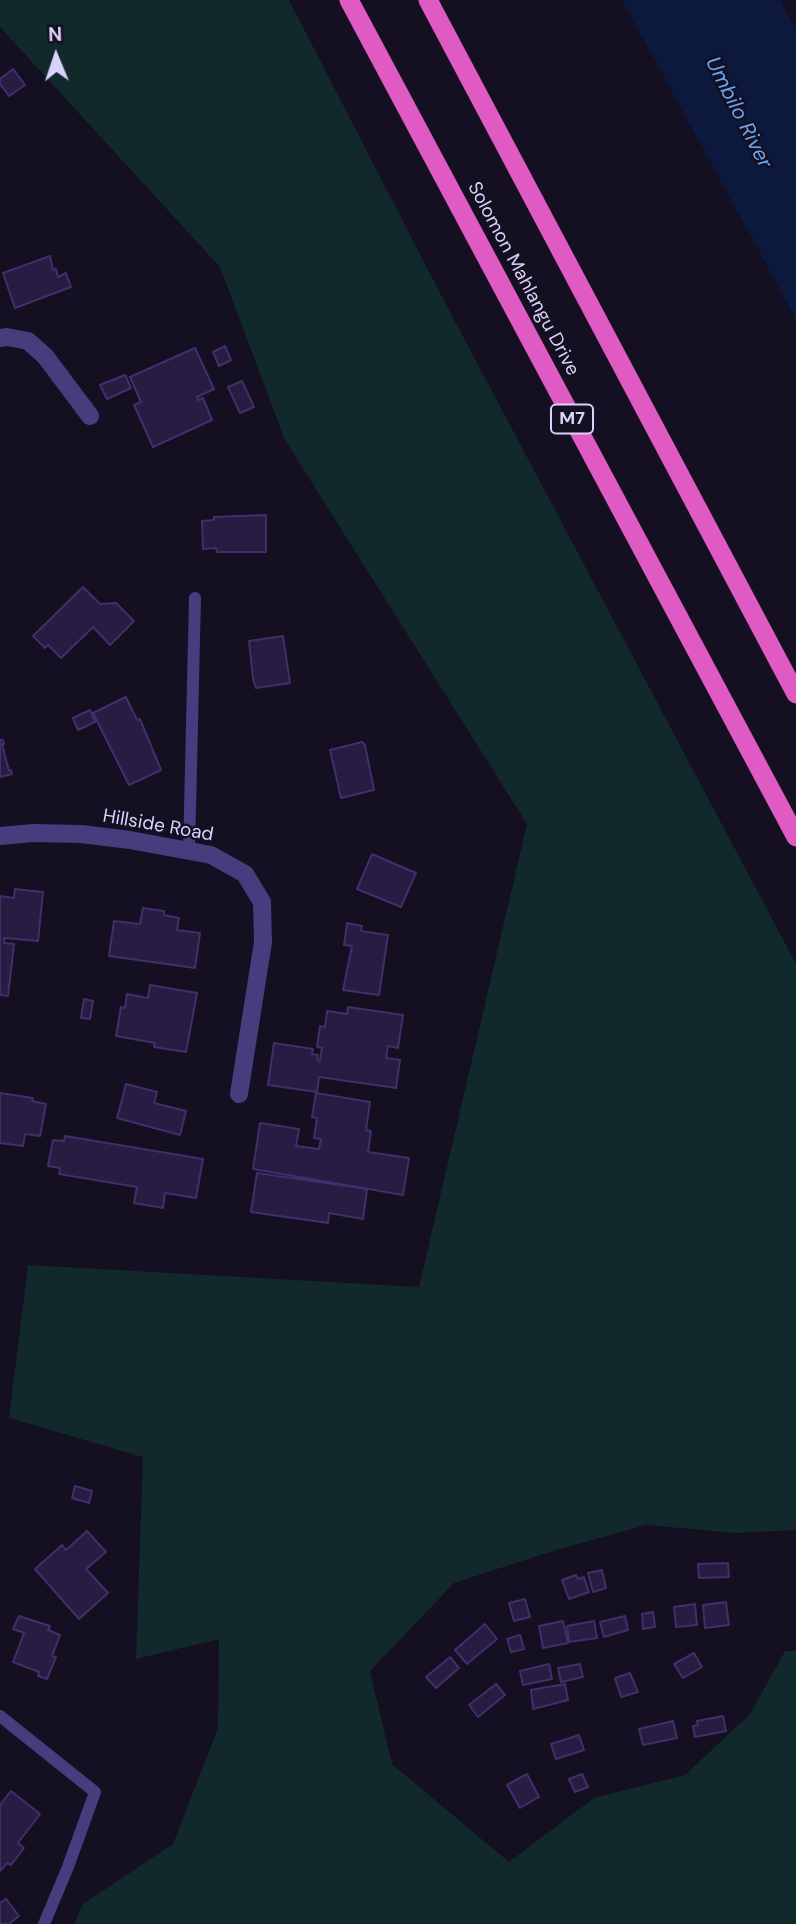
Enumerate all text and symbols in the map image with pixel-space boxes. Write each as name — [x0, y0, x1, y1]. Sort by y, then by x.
north arrow — [21, 21, 91, 91]
text: N — [48, 22, 63, 47]
water label: Umbilo River — [699, 53, 777, 173]
street label: Solomon Mahlangu Drive — [462, 178, 584, 380]
road number: M7 — [551, 404, 593, 433]
street label: Hillside Road — [101, 805, 215, 847]

